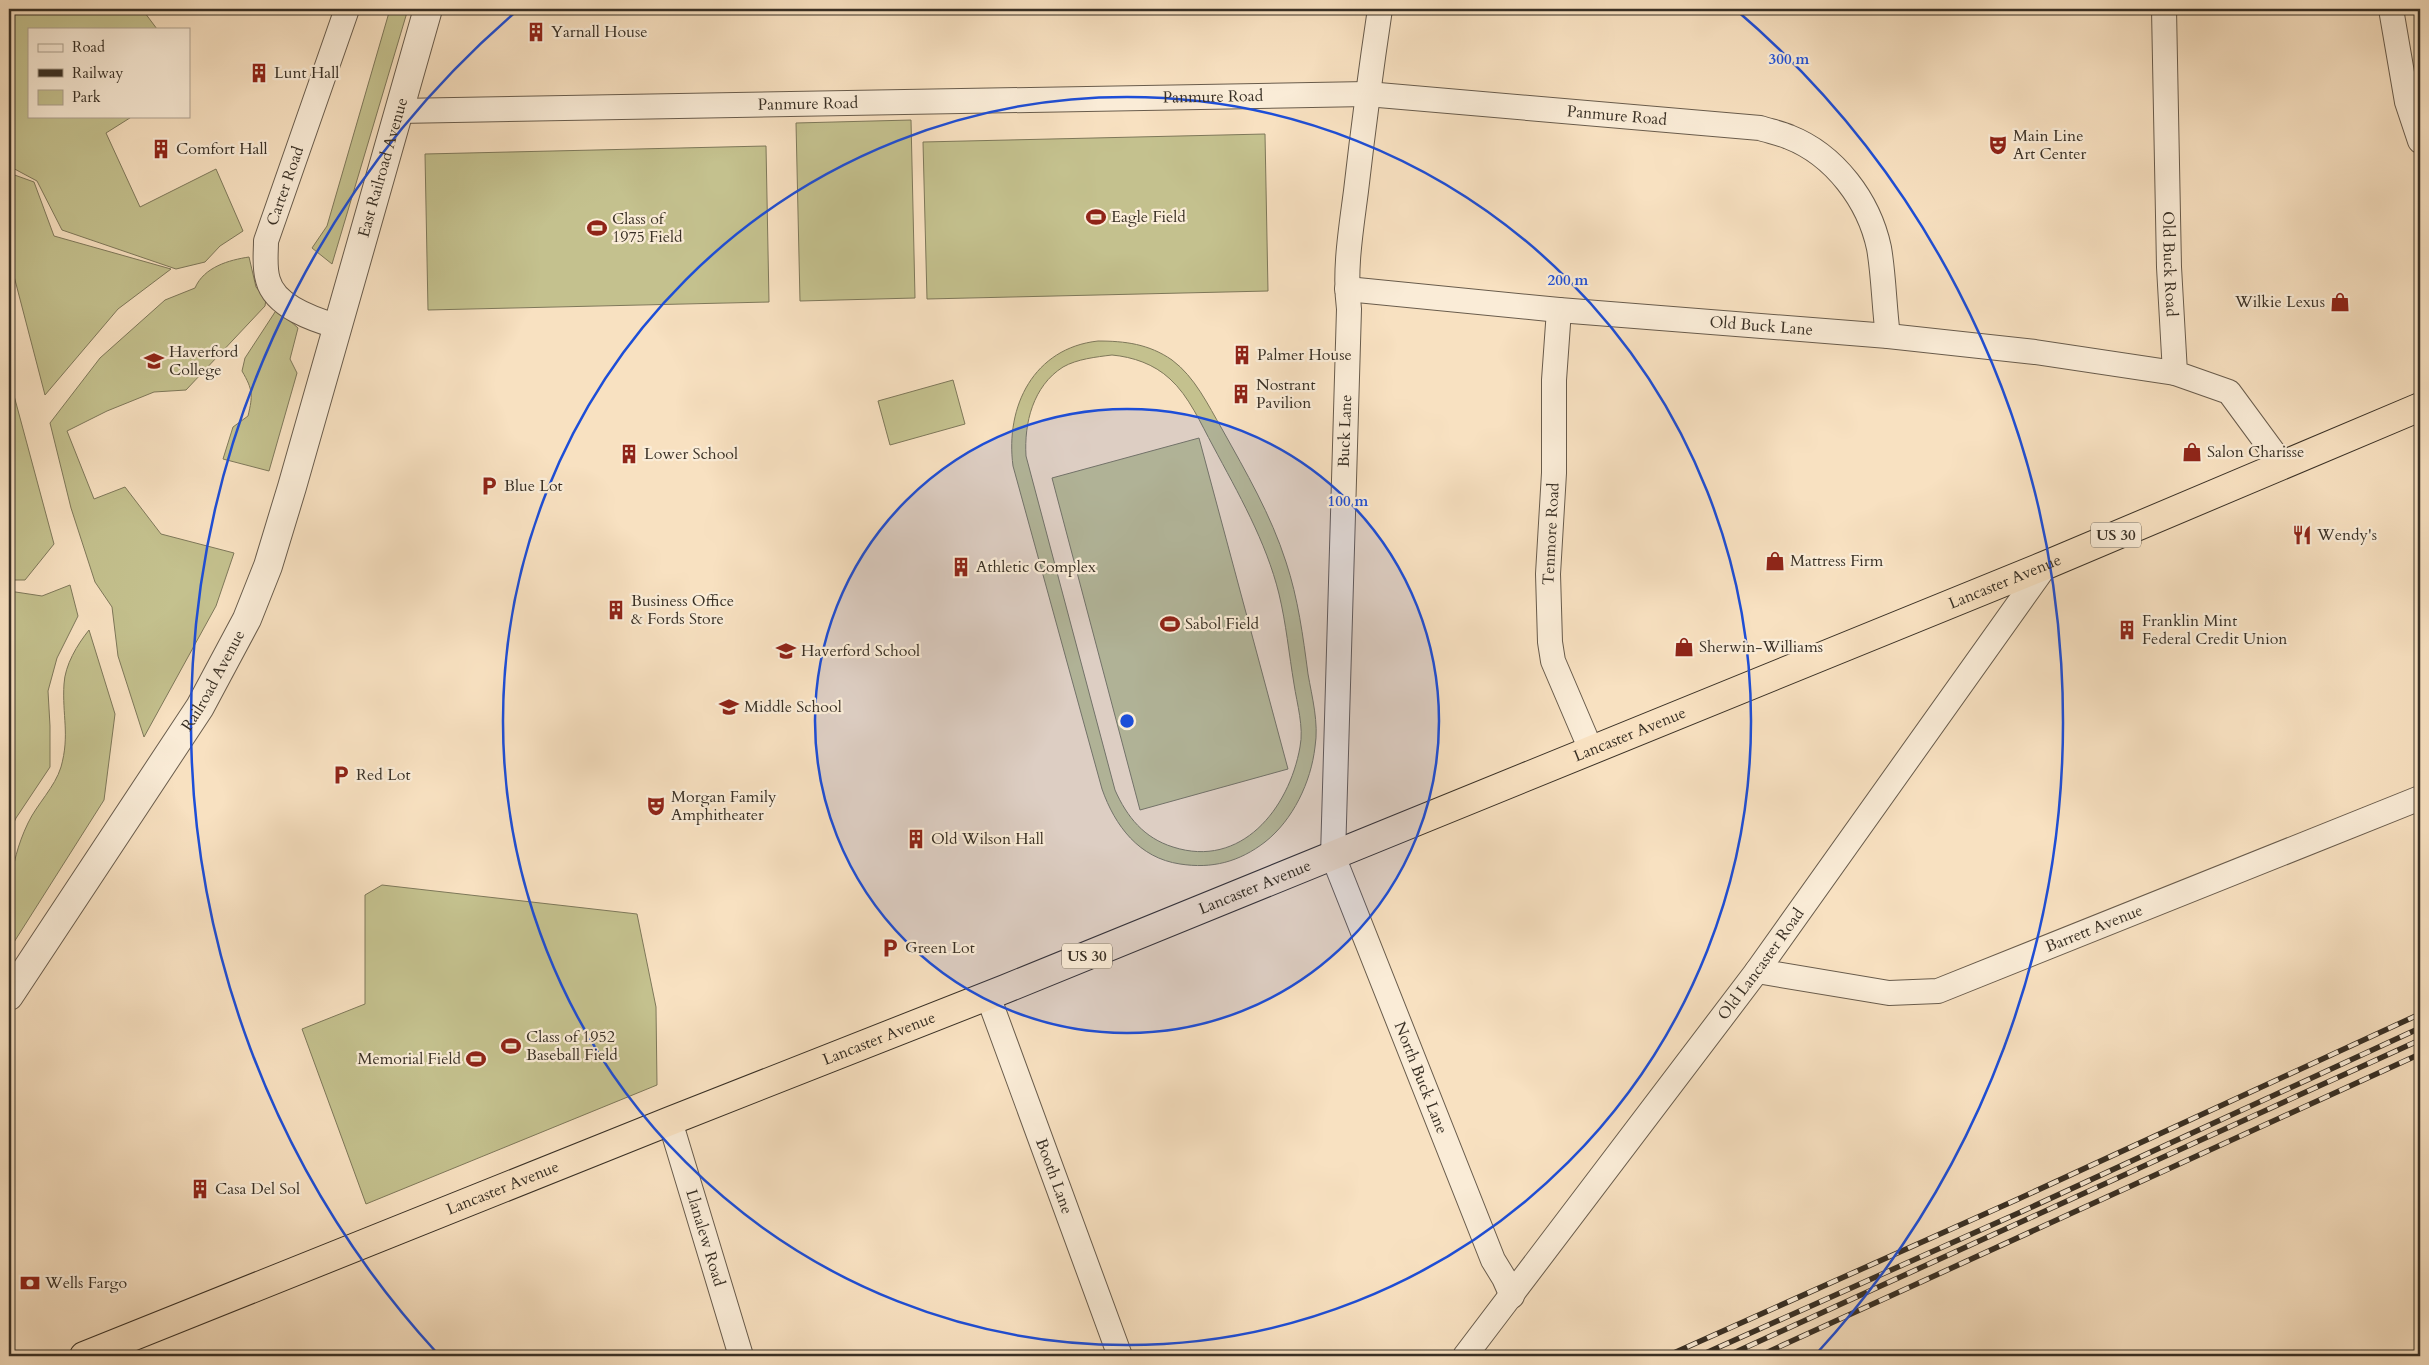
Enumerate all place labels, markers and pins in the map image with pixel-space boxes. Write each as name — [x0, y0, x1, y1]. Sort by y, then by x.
building icon: Yarnall House — [525, 21, 547, 43]
place label: Yarnall House — [551, 21, 648, 43]
building icon: Lunt Hall — [248, 62, 270, 84]
place label: Lunt Hall — [274, 62, 339, 84]
place label: Main Line Art Center — [2013, 125, 2086, 165]
theatre icon: Main Line Art Center — [1987, 134, 2009, 156]
building icon: Comfort Hall — [150, 138, 172, 160]
place label: Comfort Hall — [176, 138, 268, 160]
sports icon: Eagle Field — [1085, 206, 1107, 228]
place label: Eagle Field — [1111, 206, 1186, 228]
place label: Class of 1975 Field — [612, 208, 683, 248]
sports icon: Class of 1975 Field — [586, 217, 608, 239]
place label: Wilkie Lexus — [2234, 291, 2325, 313]
shop icon: Wilkie Lexus — [2329, 291, 2351, 313]
place label: Haverford College — [169, 341, 239, 381]
building icon: Palmer House — [1231, 344, 1253, 366]
place label: Palmer House — [1257, 344, 1352, 366]
school or university icon: Haverford College — [143, 350, 165, 372]
place label: Nostrant Pavilion — [1256, 374, 1316, 414]
building icon: Nostrant Pavilion — [1230, 383, 1252, 405]
shop icon: Salon Charisse — [2181, 441, 2203, 463]
place label: Salon Charisse — [2207, 441, 2304, 463]
building icon: Lower School — [618, 443, 640, 465]
place label: Lower School — [644, 443, 738, 465]
parking icon: Blue Lot — [478, 475, 500, 497]
place label: Blue Lot — [504, 475, 563, 497]
restaurant icon: Wendy's — [2291, 524, 2313, 546]
place label: Wendy's — [2316, 524, 2377, 546]
shop icon: Mattress Firm — [1764, 550, 1786, 572]
place label: Mattress Firm — [1790, 550, 1884, 572]
building icon: Athletic Complex — [950, 556, 972, 578]
place label: Athletic Complex — [976, 556, 1096, 578]
place label: Business Office & Fords Store — [631, 590, 734, 630]
building icon: Business Office & Fords Store — [605, 599, 627, 621]
place label: Franklin Mint Federal Credit Union — [2142, 610, 2287, 650]
sports icon: Sabol Field — [1159, 613, 1181, 635]
place label: Sabol Field — [1185, 613, 1259, 635]
building icon: Franklin Mint Federal Credit Union — [2116, 619, 2138, 641]
shop icon: Sherwin-Williams — [1673, 636, 1695, 658]
place label: Sherwin-Williams — [1699, 636, 1823, 658]
school or university icon: Haverford School — [775, 640, 797, 662]
place label: Haverford School — [801, 640, 920, 662]
school or university icon: Middle School — [718, 696, 740, 718]
place label: Middle School — [744, 696, 842, 718]
centre of rings — [1118, 712, 1136, 730]
parking icon: Red Lot — [330, 764, 352, 786]
place label: Red Lot — [356, 764, 411, 786]
place label: Morgan Family Amphitheater — [671, 786, 777, 826]
theatre icon: Morgan Family Amphitheater — [645, 795, 667, 817]
building icon: Old Wilson Hall — [905, 828, 927, 850]
place label: Old Wilson Hall — [931, 828, 1044, 850]
parking icon: Green Lot — [879, 937, 901, 959]
place label: Green Lot — [905, 937, 975, 959]
place label: Class of 1952 Baseball Field — [526, 1026, 618, 1066]
sports icon: Class of 1952 Baseball Field — [500, 1035, 522, 1057]
place label: Memorial Field — [357, 1048, 461, 1070]
sports icon: Memorial Field — [465, 1048, 487, 1070]
building icon: Casa Del Sol — [189, 1178, 211, 1200]
place label: Casa Del Sol — [215, 1178, 300, 1200]
bank icon: Wells Fargo — [19, 1272, 41, 1294]
place label: Wells Fargo — [44, 1272, 128, 1294]

